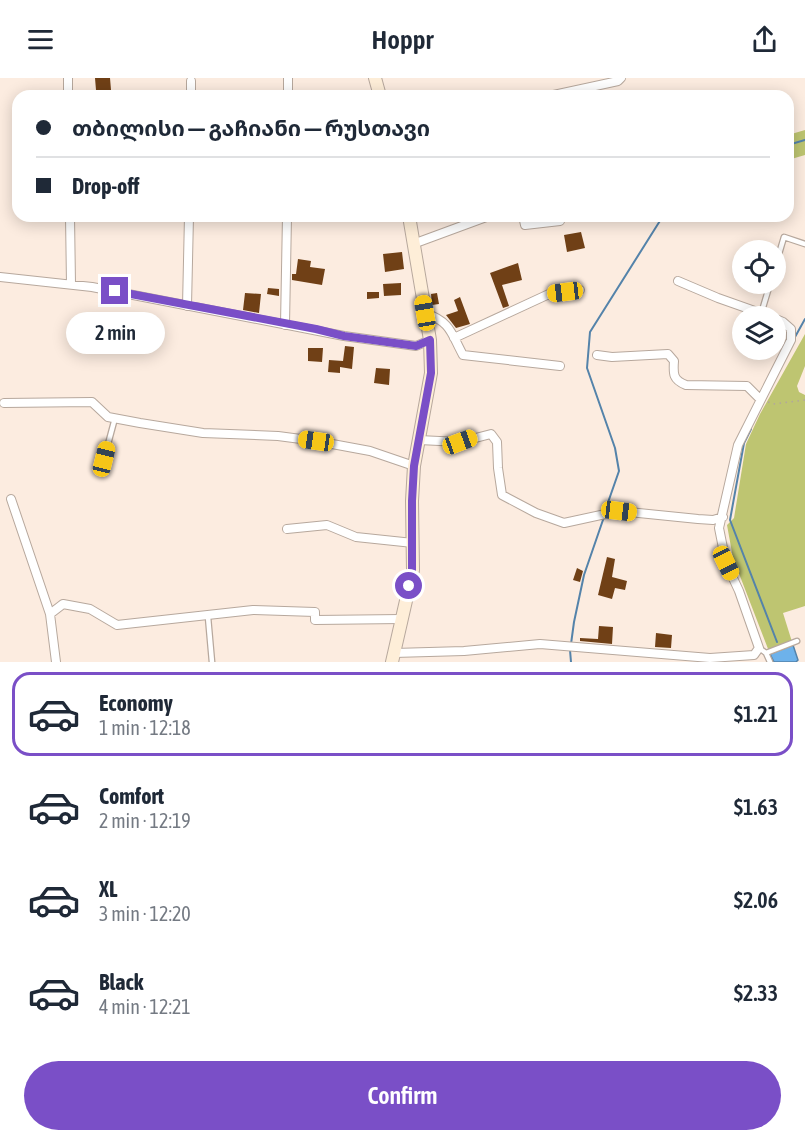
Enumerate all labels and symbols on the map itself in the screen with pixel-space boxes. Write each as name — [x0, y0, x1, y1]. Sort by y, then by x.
route end — [101, 277, 128, 304]
car — [546, 281, 584, 303]
car — [413, 294, 437, 332]
callout: 2 min — [66, 312, 164, 354]
car — [440, 427, 480, 457]
car — [297, 430, 335, 452]
car — [91, 439, 117, 479]
car — [600, 500, 638, 522]
car — [710, 543, 742, 583]
route start — [395, 572, 422, 599]

